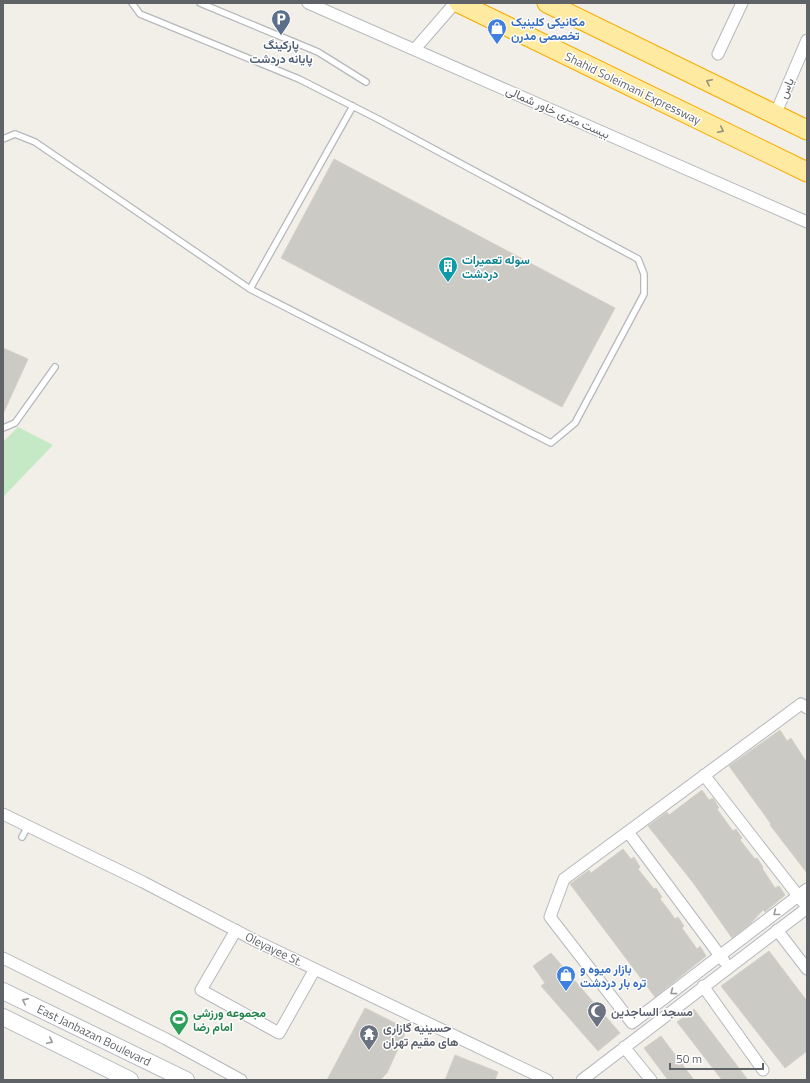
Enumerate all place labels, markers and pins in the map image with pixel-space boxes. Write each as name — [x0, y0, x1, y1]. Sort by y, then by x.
parking icon: پارکینگ پایانه دردشت — [270, 8, 292, 36]
place label: مکانیکی کلینیک تخصصی مدرن — [511, 12, 585, 45]
shop icon: مکانیکی کلینیک تخصصی مدرن — [486, 17, 508, 45]
place label: پارکینگ پایانه دردشت — [249, 35, 313, 68]
place label: سوله تعمیرات دردشت — [462, 250, 530, 283]
building icon: سوله تعمیرات دردشت — [437, 255, 459, 283]
place label: بازار میوه و تره بار دردشت — [580, 959, 646, 992]
shop icon: بازار میوه و تره بار دردشت — [555, 964, 577, 992]
mosque icon: مسجد الساجدین — [586, 1000, 608, 1028]
place label: مسجد الساجدین — [611, 1002, 693, 1021]
place label: مجموعه ورزشی امام رضا — [193, 1003, 267, 1036]
sports icon: مجموعه ورزشی امام رضا — [168, 1008, 190, 1036]
place label: حسینیه گازاری های مقیم تهران — [383, 1018, 458, 1051]
temple icon: حسینیه گازاری های مقیم تهران — [358, 1023, 380, 1051]

